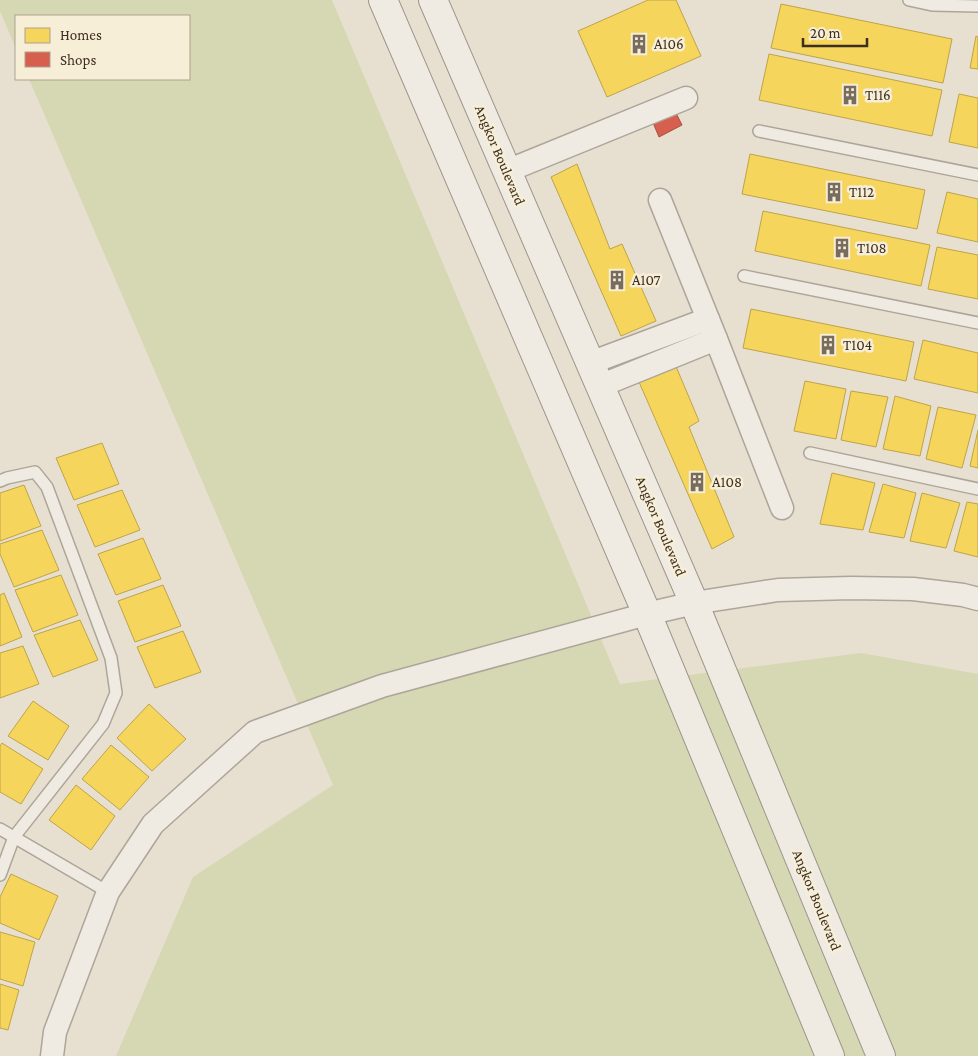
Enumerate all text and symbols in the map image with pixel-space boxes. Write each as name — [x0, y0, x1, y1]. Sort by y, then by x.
legend — [15, 15, 190, 80]
scale bar — [803, 15, 867, 47]
text: 20 m — [810, 25, 841, 41]
text: Homes — [60, 27, 102, 43]
building icon: A106 — [628, 33, 650, 55]
place label: A106 — [654, 36, 684, 52]
text: Shops — [60, 52, 96, 69]
building icon: T116 — [839, 84, 861, 106]
place label: T116 — [865, 87, 891, 103]
street label: Angkor Boulevard — [471, 103, 528, 208]
building icon: T112 — [823, 181, 845, 203]
place label: T112 — [849, 184, 874, 200]
building icon: T108 — [831, 237, 853, 259]
place label: T108 — [857, 240, 887, 256]
building icon: A107 — [606, 269, 628, 291]
place label: A107 — [632, 272, 661, 288]
building icon: T104 — [817, 334, 839, 356]
place label: T104 — [843, 337, 872, 353]
building icon: A108 — [686, 471, 708, 493]
street label: Angkor Boulevard — [632, 474, 689, 579]
place label: A108 — [712, 474, 742, 490]
street label: Angkor Boulevard — [789, 847, 845, 953]

